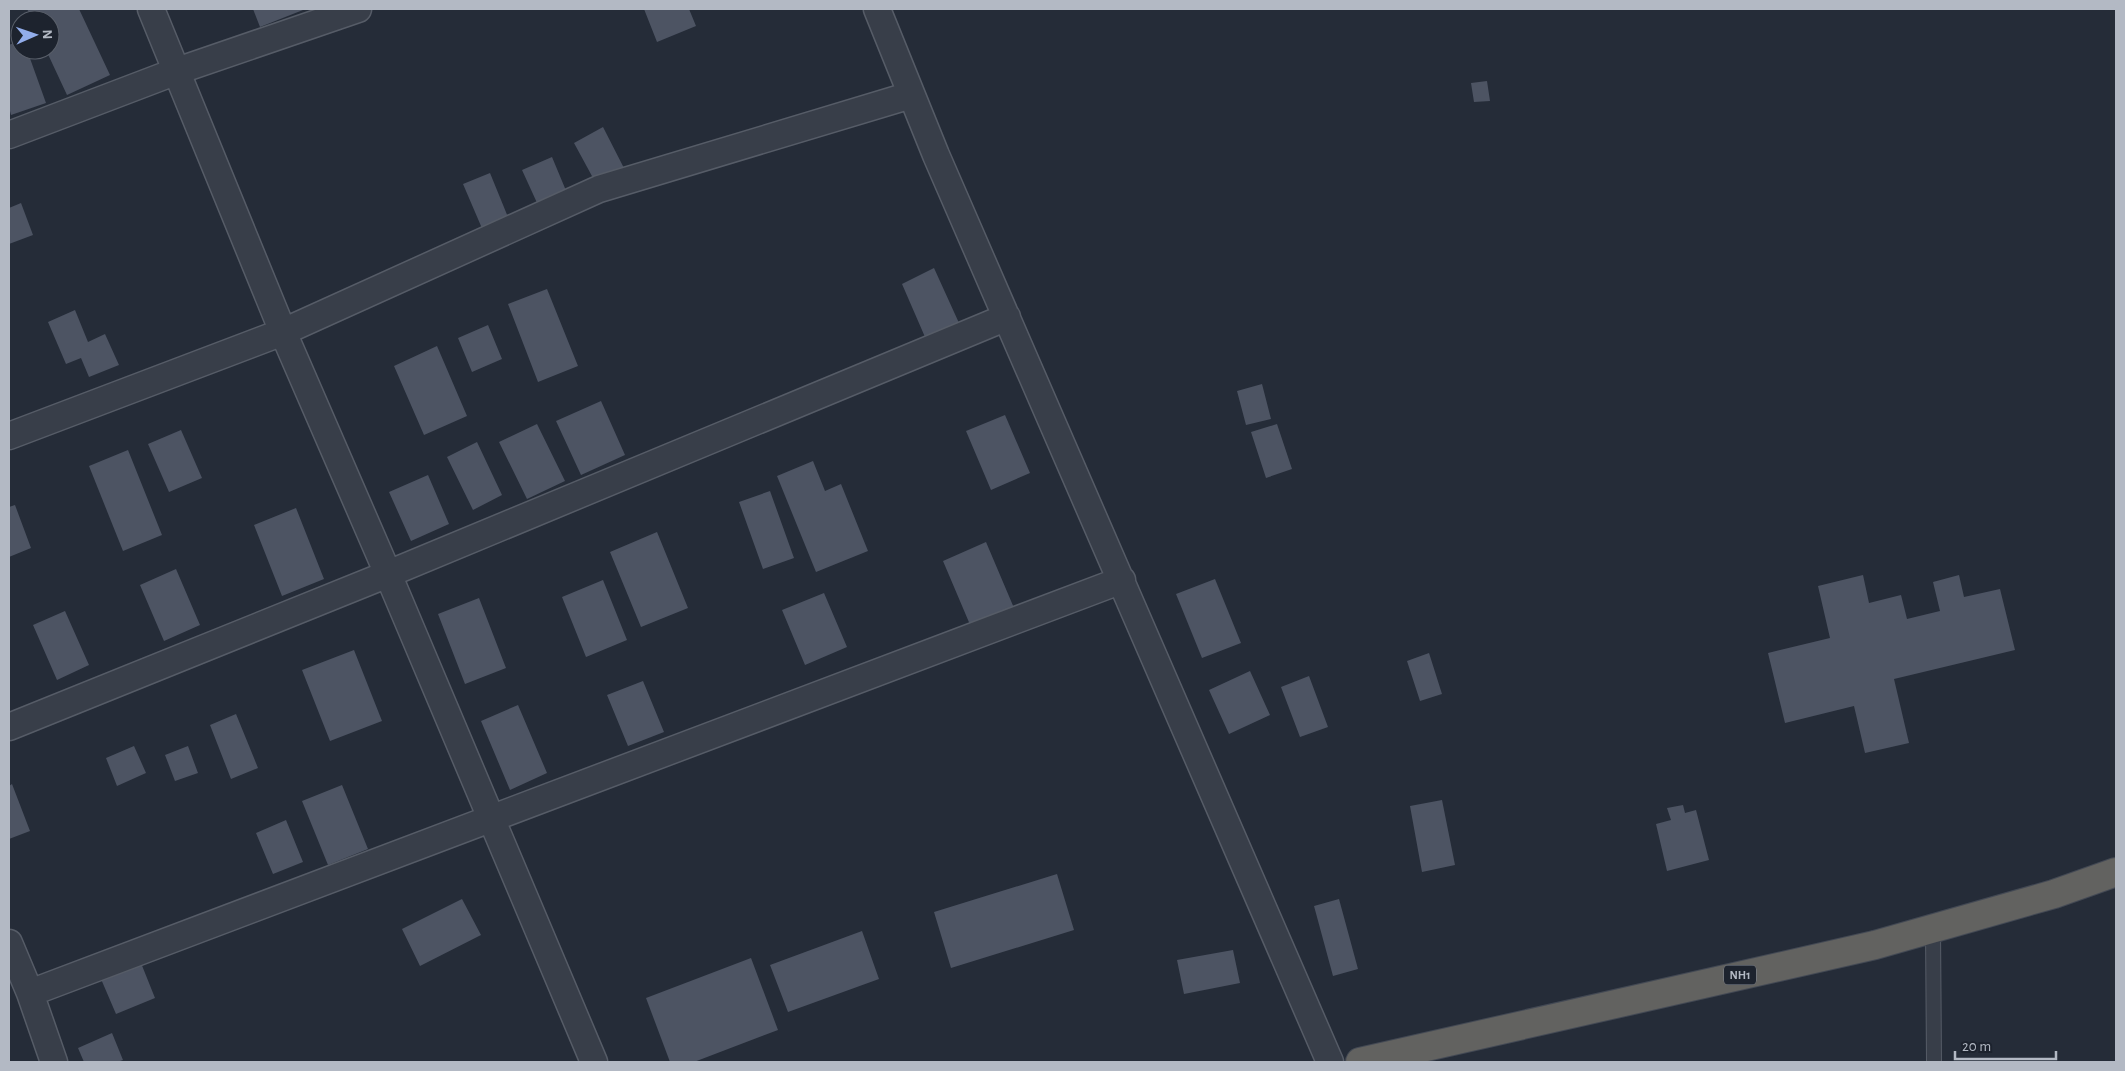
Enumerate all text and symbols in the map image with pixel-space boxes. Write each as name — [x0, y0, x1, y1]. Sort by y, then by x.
north arrow — [10, 10, 60, 60]
text: N — [40, 29, 54, 40]
road number: NH1 — [1724, 966, 1756, 984]
scale bar — [1955, 1028, 2056, 1060]
text: 20 m — [1962, 1039, 1991, 1054]

